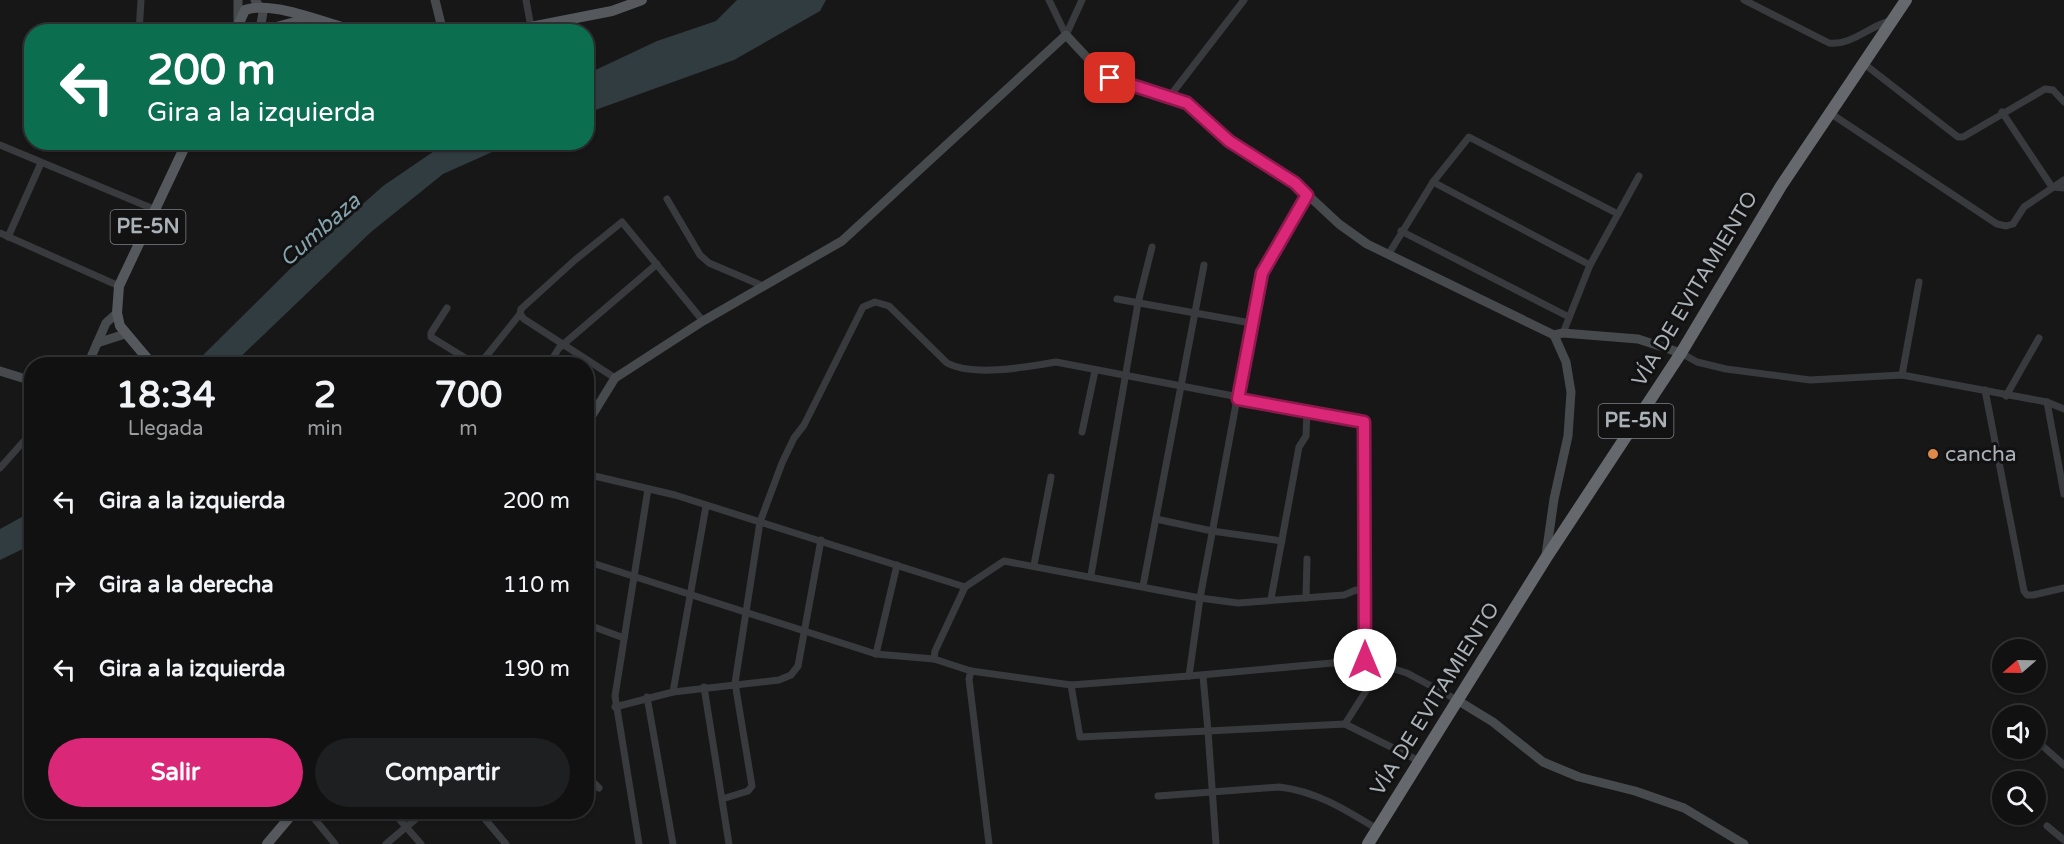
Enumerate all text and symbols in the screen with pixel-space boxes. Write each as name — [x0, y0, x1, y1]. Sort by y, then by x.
text: 200 m — [147, 45, 276, 96]
icon: left — [48, 48, 126, 126]
pin — [1084, 52, 1135, 103]
icon: arrive — [1093, 61, 1126, 94]
text: Gira a la izquierda — [147, 96, 376, 129]
street label: VÍA DE EVITAMIENTO — [1627, 187, 1763, 391]
water label: Cumbaza — [274, 188, 366, 272]
road number: PE-5N — [110, 210, 186, 244]
text: 18:34 — [116, 374, 216, 417]
text: 2 — [314, 374, 336, 417]
text: 700 — [434, 374, 502, 417]
road number: PE-5N — [1598, 404, 1674, 438]
text: Llegada — [128, 417, 203, 441]
text: min — [307, 417, 343, 441]
text: m — [459, 417, 478, 441]
place label: cancha — [1945, 442, 2017, 467]
marker: cancha — [1926, 447, 1940, 461]
icon: left — [48, 485, 81, 518]
text: Gira a la izquierda — [99, 488, 285, 514]
text: 200 m — [503, 488, 570, 514]
icon: right — [48, 569, 81, 602]
text: Gira a la derecha — [99, 572, 274, 598]
text: 110 m — [503, 572, 570, 598]
street label: VÍA DE EVITAMIENTO — [1365, 598, 1505, 800]
position arrow — [1333, 628, 1397, 692]
north arrow — [1992, 639, 2046, 693]
map controls — [1992, 639, 2046, 825]
icon: left — [48, 653, 81, 686]
text: Gira a la izquierda — [99, 656, 285, 682]
text: 190 m — [503, 656, 570, 682]
button: sound — [1992, 705, 2046, 759]
button: Salir — [48, 738, 303, 807]
button: Compartir — [315, 738, 570, 807]
button: search — [1992, 771, 2046, 825]

